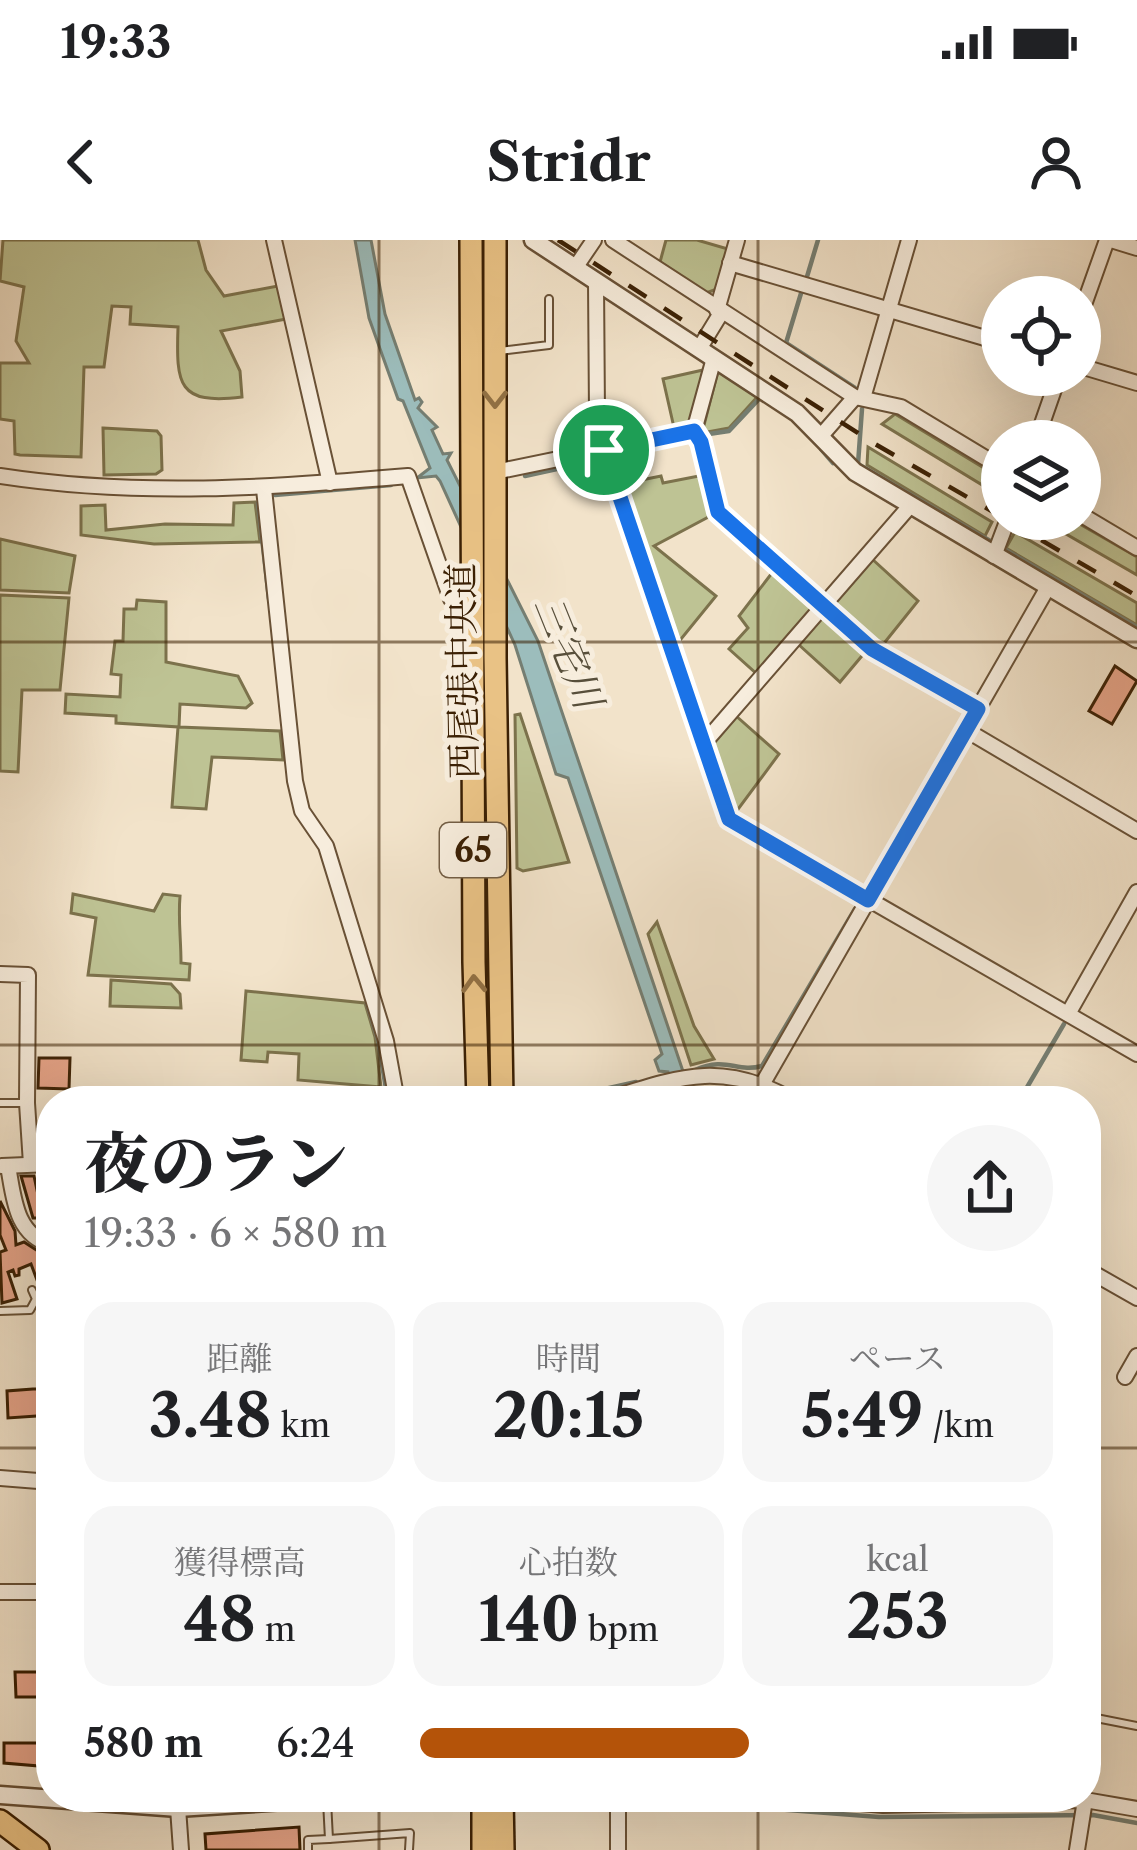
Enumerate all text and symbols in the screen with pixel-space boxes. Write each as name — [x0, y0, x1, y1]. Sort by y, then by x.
text: 19:33 — [60, 14, 171, 70]
icon: back — [48, 129, 114, 195]
text: Stridr — [486, 129, 651, 195]
icon: person — [1023, 129, 1089, 195]
map controls — [981, 276, 1101, 540]
button: locate — [981, 276, 1101, 396]
one-way arrow — [482, 391, 508, 409]
pin — [553, 399, 655, 501]
icon: arrive — [571, 417, 637, 483]
button: layers — [981, 420, 1101, 540]
street label: 西尾張中央道 — [438, 563, 486, 779]
water label: 三宅川 — [525, 589, 615, 719]
road number: 65 — [440, 823, 506, 877]
one-way arrow — [462, 974, 488, 993]
text: 夜のラン — [84, 1123, 348, 1204]
button: share — [927, 1125, 1053, 1251]
text: 19:33 · 6 × 580 m — [84, 1209, 387, 1257]
text: 距離 — [207, 1338, 273, 1379]
text: 時間 — [536, 1338, 602, 1379]
text: ペース — [849, 1338, 946, 1379]
text: 3.48 — [149, 1379, 272, 1453]
text: 20:15 — [493, 1379, 644, 1453]
text: 5:49 — [801, 1379, 923, 1453]
text: km — [272, 1405, 330, 1446]
text: /km — [923, 1405, 994, 1446]
text: kcal — [866, 1539, 929, 1580]
text: 獲得標高 — [174, 1542, 306, 1583]
text: 心拍数 — [519, 1542, 618, 1583]
text: 253 — [846, 1580, 949, 1654]
text: 48 — [183, 1583, 256, 1657]
text: 140 — [478, 1583, 579, 1657]
text: m — [256, 1609, 296, 1650]
text: bpm — [579, 1609, 659, 1650]
text: 580 m — [84, 1719, 203, 1767]
text: 6:24 — [276, 1719, 355, 1767]

